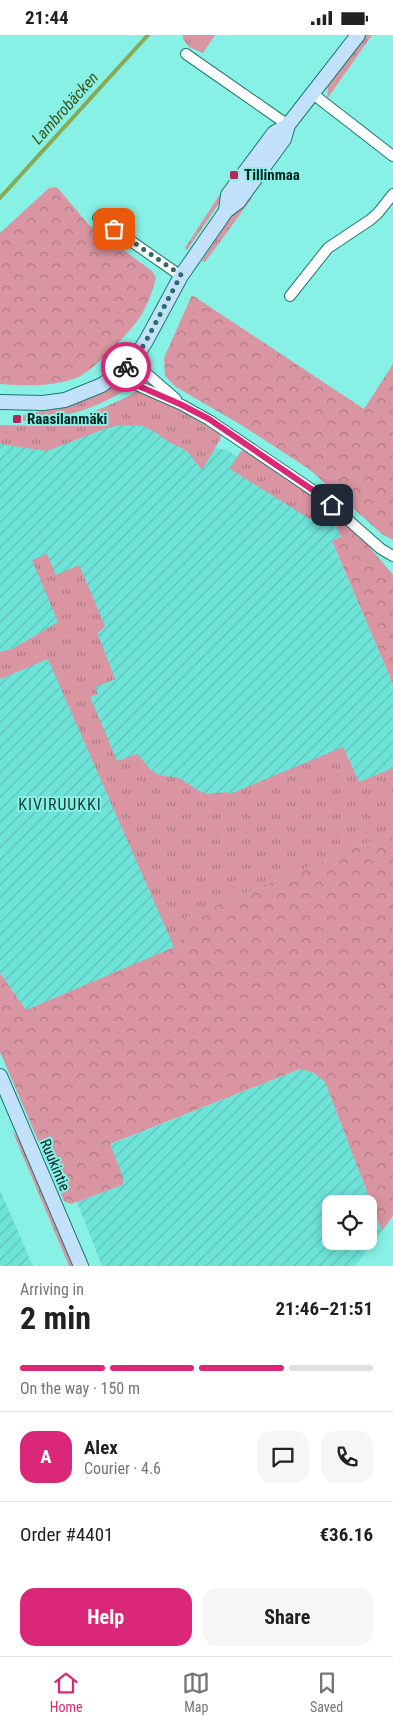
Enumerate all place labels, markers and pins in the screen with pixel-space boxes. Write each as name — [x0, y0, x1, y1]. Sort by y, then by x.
place label: Tillinmaa — [244, 166, 300, 184]
marker: Tillinmaa — [228, 169, 240, 181]
pin — [93, 208, 135, 250]
place label: Raasilanmäki — [27, 410, 107, 428]
marker: Raasilanmäki — [11, 413, 23, 425]
pin — [311, 484, 353, 526]

